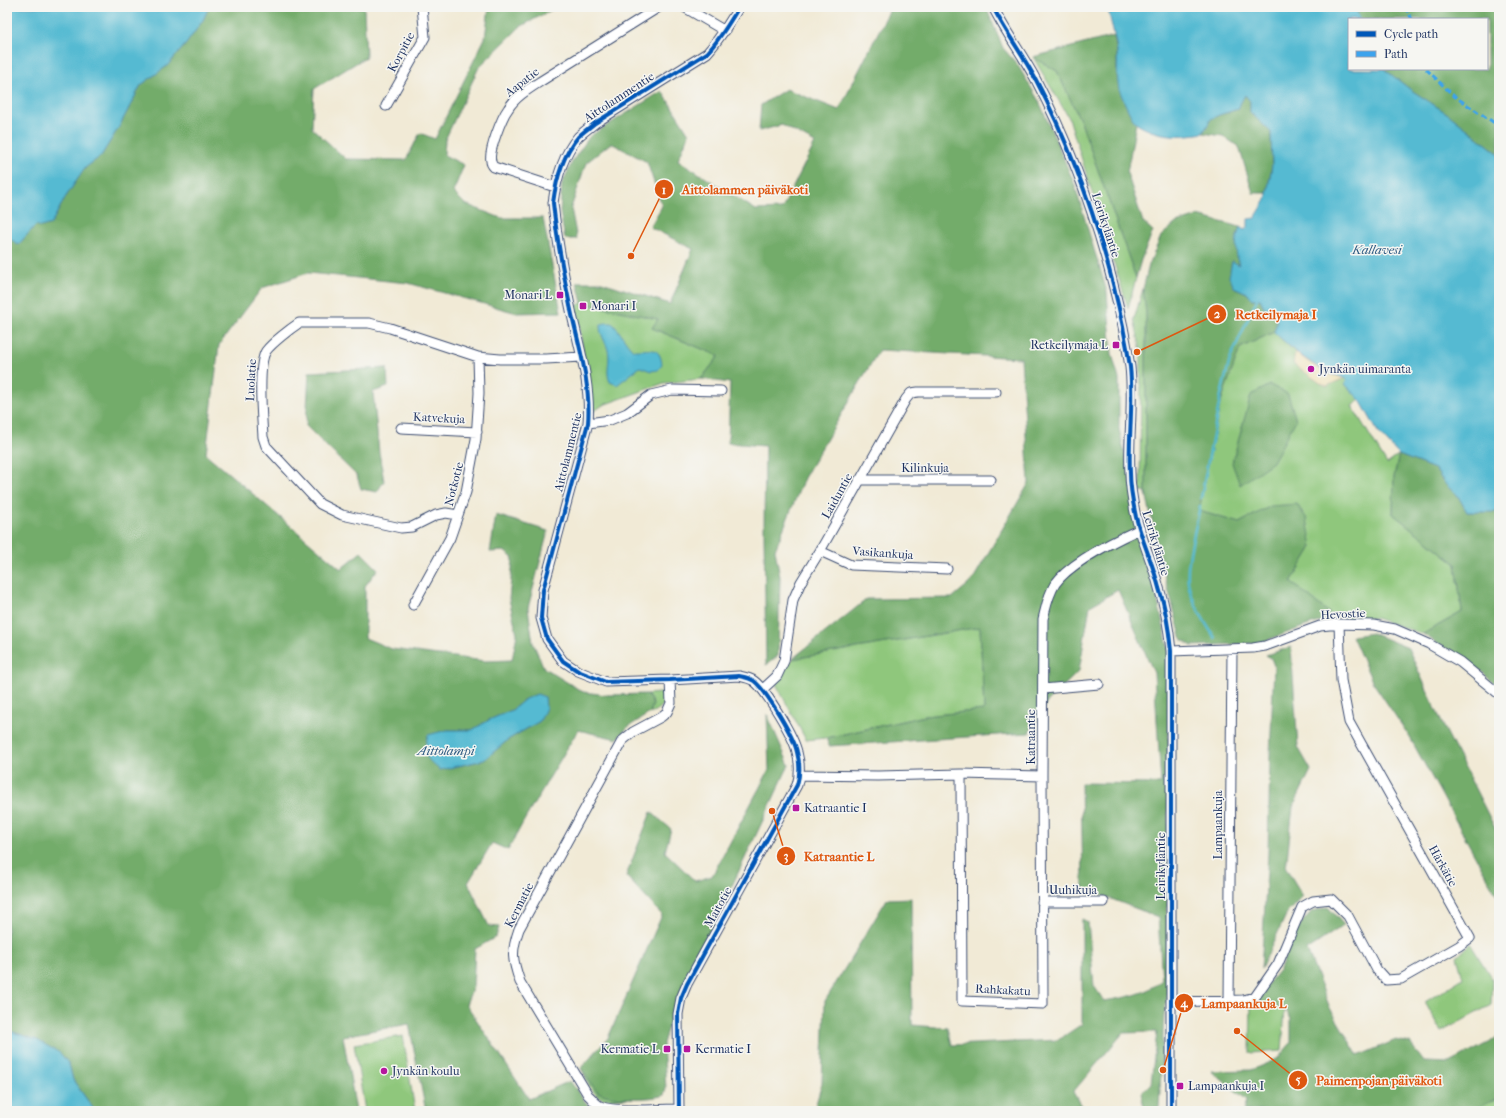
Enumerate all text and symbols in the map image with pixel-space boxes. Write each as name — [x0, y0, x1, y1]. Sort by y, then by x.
legend — [1348, 18, 1488, 70]
text: Cycle path — [1384, 27, 1439, 41]
street label: Korpitie — [385, 29, 417, 75]
text: Path — [1384, 47, 1408, 61]
street label: Aapatie — [502, 64, 542, 100]
street label: Aittolammentie — [580, 69, 657, 125]
callout: Aittolammen päiväkoti — [654, 177, 816, 202]
text: Aittolammen päiväkoti — [681, 182, 808, 198]
text: 1 — [662, 183, 666, 197]
street label: Leirikyläntie — [1089, 191, 1123, 259]
water label: Kallavesi — [1351, 242, 1403, 257]
place label: Monari L — [504, 288, 553, 302]
marker: Monari L — [555, 290, 565, 300]
place label: Monari I — [591, 299, 637, 313]
marker: Monari I — [578, 301, 588, 311]
callout: Retkeilymaja I — [1207, 302, 1324, 327]
text: 2 — [1214, 307, 1221, 321]
text: Retkeilymaja I — [1235, 307, 1318, 323]
place label: Retkeilymaja L — [1030, 338, 1109, 352]
marker: Retkeilymaja L — [1111, 340, 1121, 350]
street label: Luolatie — [243, 358, 259, 402]
place label: Jynkän uimaranta — [1318, 362, 1411, 376]
marker: Jynkän uimaranta — [1306, 364, 1316, 374]
street label: Katvekuja — [413, 410, 466, 426]
street label: Aittolammentie — [551, 411, 585, 494]
street label: Notkotie — [442, 460, 466, 507]
street label: Kilinkuja — [901, 461, 949, 475]
street label: Laiduntie — [819, 471, 855, 521]
street label: Leirikyläntie — [1139, 509, 1173, 577]
street label: Vasikankuja — [851, 544, 914, 562]
street label: Hevostie — [1320, 606, 1366, 622]
street label: Katraantie — [1024, 709, 1038, 765]
water label: Aittolampi — [416, 743, 476, 758]
street label: Lampaankuja — [1211, 790, 1225, 859]
place label: Katraantie I — [804, 801, 867, 815]
marker: Katraantie I — [791, 803, 801, 813]
street label: Leirikyläntie — [1154, 832, 1168, 900]
street label: Härkätie — [1426, 843, 1460, 889]
callout: Katraantie L — [776, 844, 883, 869]
text: 3 — [784, 849, 789, 864]
text: Katraantie L — [804, 849, 876, 864]
street label: Kermatie — [502, 880, 536, 930]
street label: Uuhikuja — [1049, 883, 1097, 897]
street label: Maitotie — [701, 884, 735, 930]
street label: Rahkakatu — [975, 982, 1031, 998]
callout: Lampaankuja L — [1174, 990, 1295, 1015]
text: 4 — [1179, 996, 1188, 1011]
text: Lampaankuja L — [1201, 996, 1288, 1012]
place label: Kermatie L — [600, 1042, 660, 1056]
place label: Kermatie I — [695, 1042, 751, 1056]
marker: Kermatie L — [662, 1044, 672, 1054]
marker: Kermatie I — [682, 1044, 692, 1054]
place label: Jynkän koulu — [391, 1064, 460, 1078]
marker: Jynkän koulu — [379, 1066, 389, 1076]
callout: Paimenpojan päiväkoti — [1288, 1068, 1450, 1093]
text: 5 — [1295, 1073, 1301, 1087]
text: Paimenpojan päiväkoti — [1316, 1073, 1442, 1089]
place label: Lampaankuja I — [1188, 1079, 1265, 1093]
marker: Lampaankuja I — [1175, 1081, 1185, 1091]

